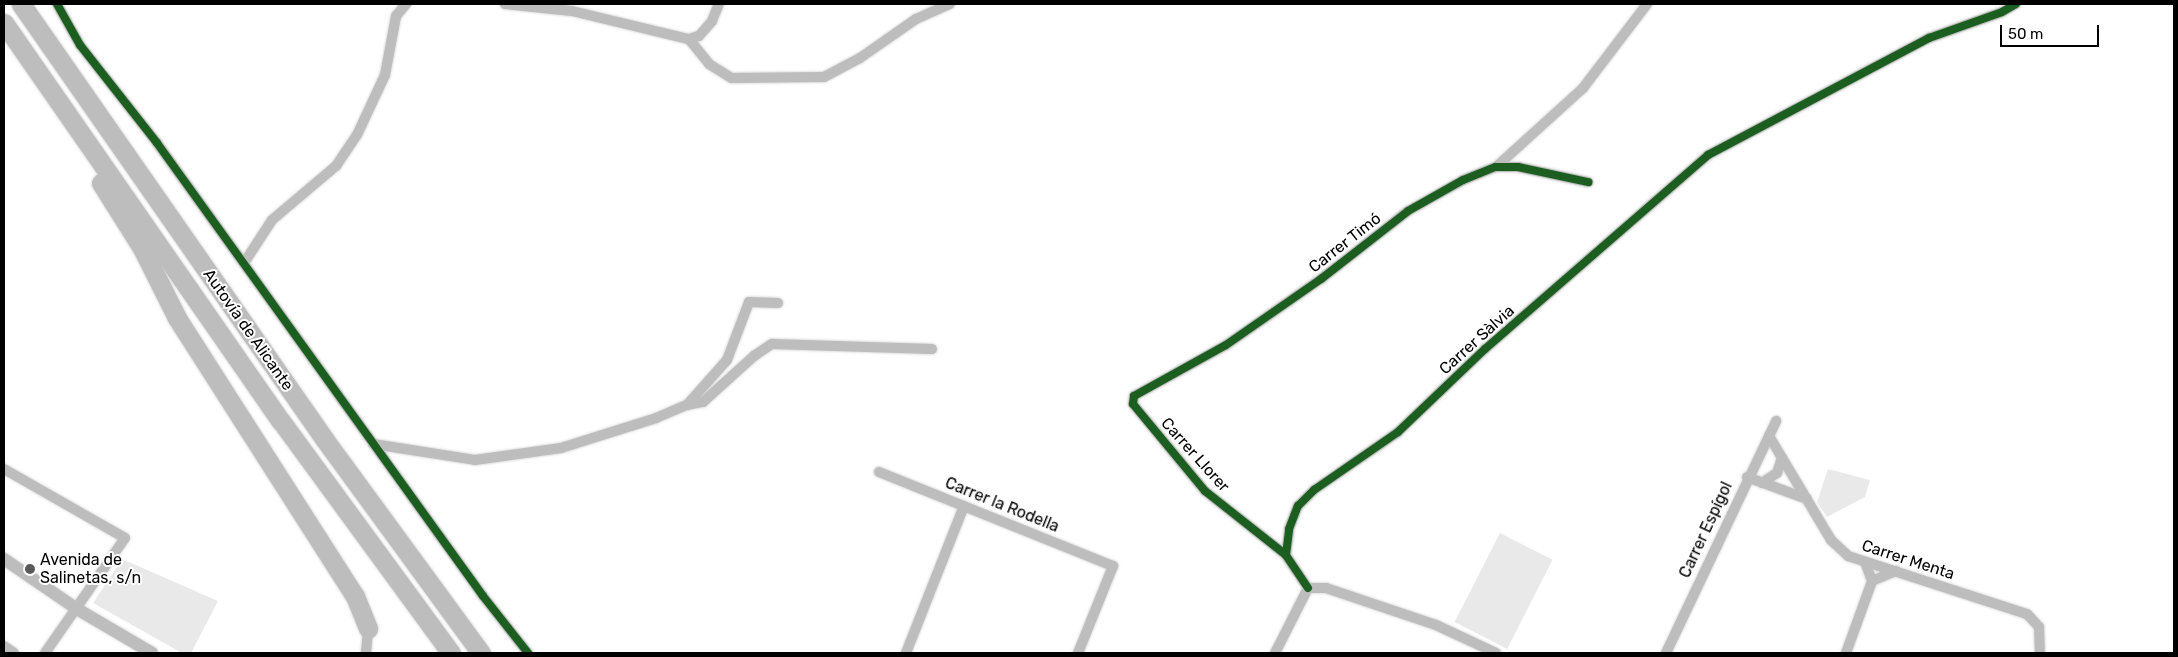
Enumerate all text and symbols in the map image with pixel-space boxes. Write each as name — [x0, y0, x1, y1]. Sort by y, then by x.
scale bar — [2003, 15, 2102, 47]
text: 50 m — [2008, 25, 2043, 43]
street label: Carrer Timó — [1305, 209, 1385, 277]
street label: Autovía de Alicante — [199, 265, 297, 395]
street label: Carrer Sàlvia — [1435, 301, 1519, 379]
street label: Carrer Llorer — [1157, 414, 1233, 496]
street label: Carrer la Rodella — [942, 473, 1062, 537]
street label: Carrer Espígol — [1675, 479, 1737, 581]
street label: Carrer Menta — [1859, 536, 1957, 584]
place label: Avenida de Salinetas, s/n — [40, 550, 141, 588]
marker: Avenida de Salinetas, s/n — [24, 563, 36, 575]

